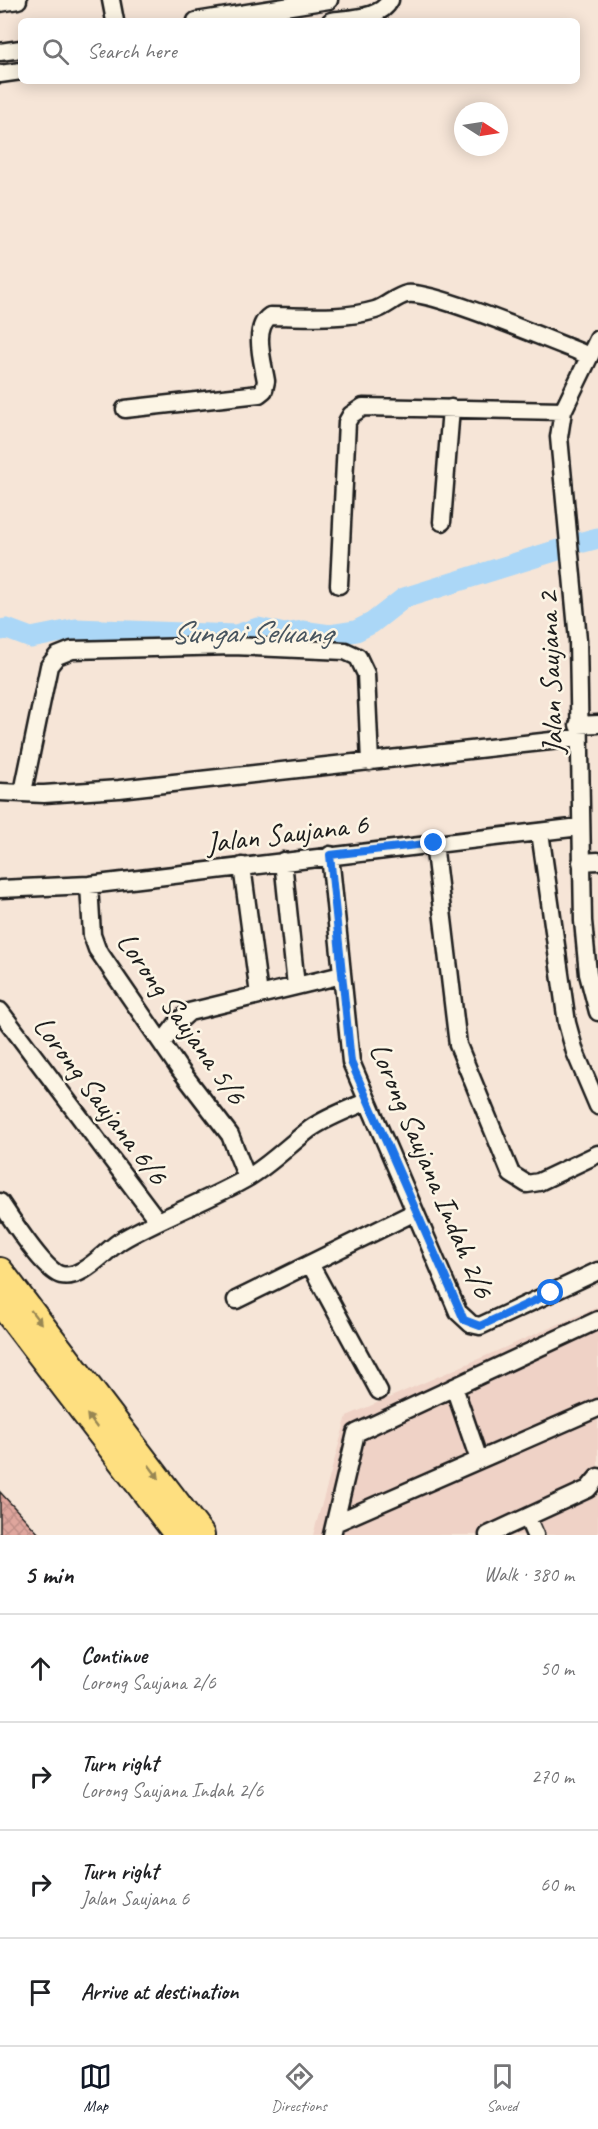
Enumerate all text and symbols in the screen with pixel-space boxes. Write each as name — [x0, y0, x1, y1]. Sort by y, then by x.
search box — [18, 18, 580, 84]
icon: search — [39, 35, 72, 68]
text: Search here — [87, 37, 177, 65]
north arrow — [454, 102, 508, 156]
street label: Jalan Saujana 2 — [528, 589, 572, 757]
water label: Sungai Seluang — [171, 612, 336, 653]
street label: Jalan Saujana 6 — [202, 804, 371, 862]
route end — [420, 829, 446, 855]
street label: Lorong Saujana 5/6 — [108, 924, 256, 1113]
street label: Lorong Saujana 6/6 — [25, 1008, 178, 1193]
street label: Lorong Saujana Indah 2/6 — [361, 1037, 504, 1305]
route start — [537, 1279, 563, 1305]
one-way arrow — [30, 1309, 42, 1325]
one-way arrow — [86, 1414, 98, 1430]
one-way arrow — [148, 1464, 160, 1480]
text: 5 min — [24, 1558, 73, 1591]
text: Walk · 380 m — [484, 1562, 574, 1587]
text: Continue — [81, 1642, 147, 1670]
icon: ahead — [24, 1652, 57, 1685]
text: 50 m — [540, 1656, 574, 1681]
text: Lorong Saujana 2/6 — [81, 1670, 216, 1695]
text: Turn right — [81, 1750, 158, 1778]
icon: right — [24, 1760, 57, 1793]
text: 270 m — [531, 1764, 574, 1789]
text: Lorong Saujana Indah 2/6 — [81, 1778, 263, 1803]
text: Turn right — [81, 1858, 158, 1886]
icon: right — [24, 1868, 57, 1901]
text: 60 m — [540, 1872, 574, 1897]
text: Jalan Saujana 6 — [81, 1886, 189, 1911]
icon: arrive — [24, 1976, 57, 2009]
text: Arrive at destination — [81, 1978, 238, 2006]
tab: Map — [79, 2060, 112, 2116]
tab: Directions — [271, 2060, 327, 2116]
tab: Saved — [486, 2060, 519, 2116]

